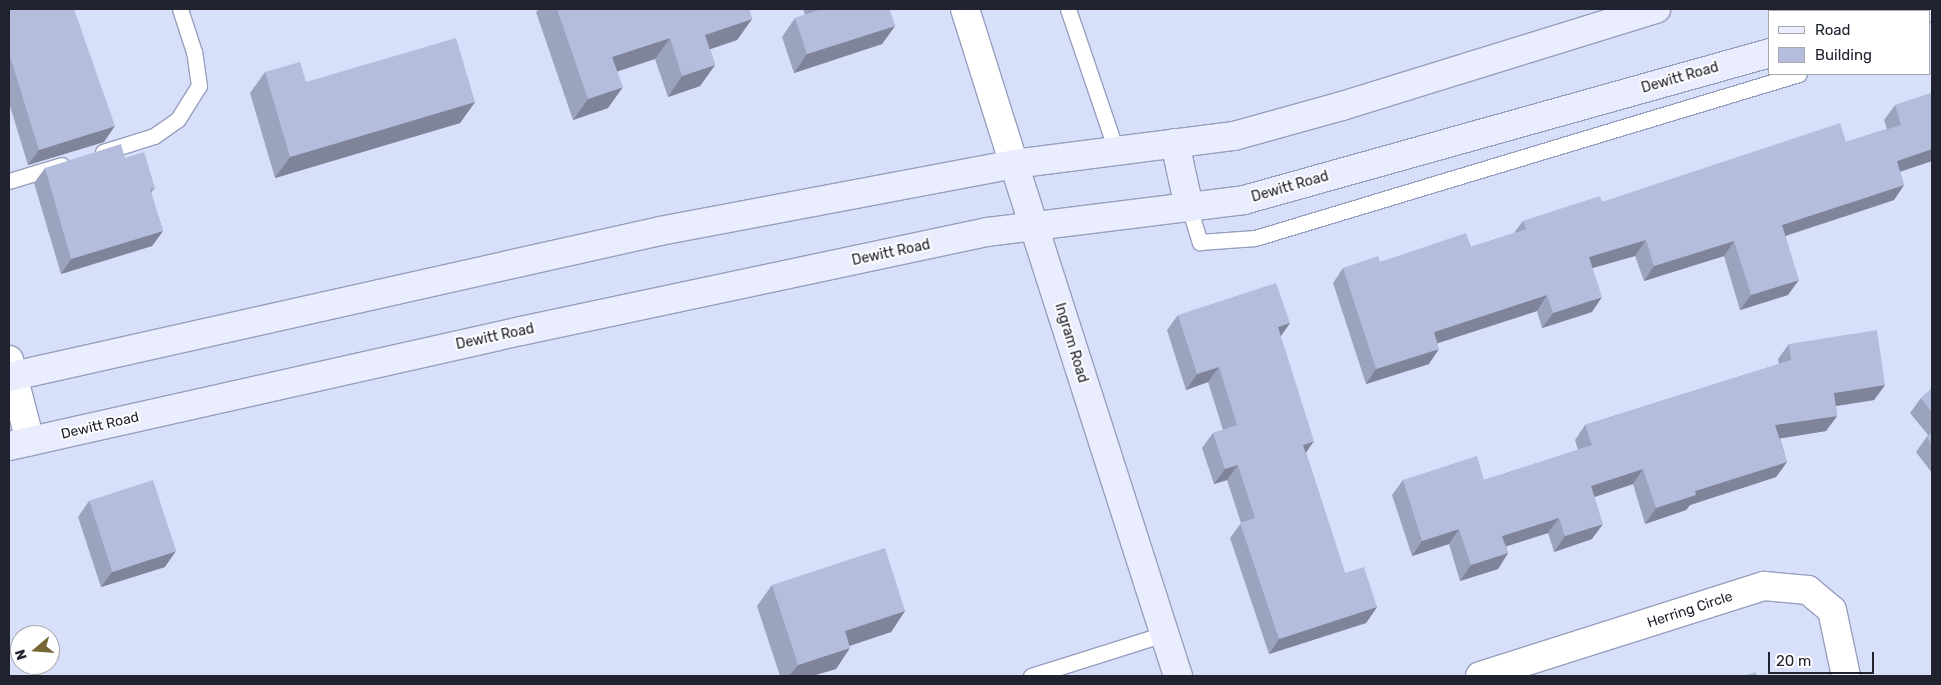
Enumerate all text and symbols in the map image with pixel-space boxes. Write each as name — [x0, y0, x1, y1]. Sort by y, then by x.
legend — [1768, 10, 1931, 75]
text: Road — [1815, 21, 1851, 39]
text: Building — [1815, 46, 1872, 64]
street label: Dewitt Road — [1639, 59, 1721, 97]
street label: Dewitt Road — [1249, 168, 1331, 206]
street label: Dewitt Road — [850, 237, 932, 269]
street label: Ingram Road — [1051, 301, 1091, 385]
street label: Dewitt Road — [454, 321, 536, 353]
street label: Dewitt Road — [59, 409, 141, 443]
street label: Herring Circle — [1645, 588, 1735, 632]
north arrow — [10, 625, 60, 675]
scale bar — [1771, 642, 1877, 674]
text: N — [12, 647, 31, 662]
text: 20 m — [1776, 652, 1811, 670]

